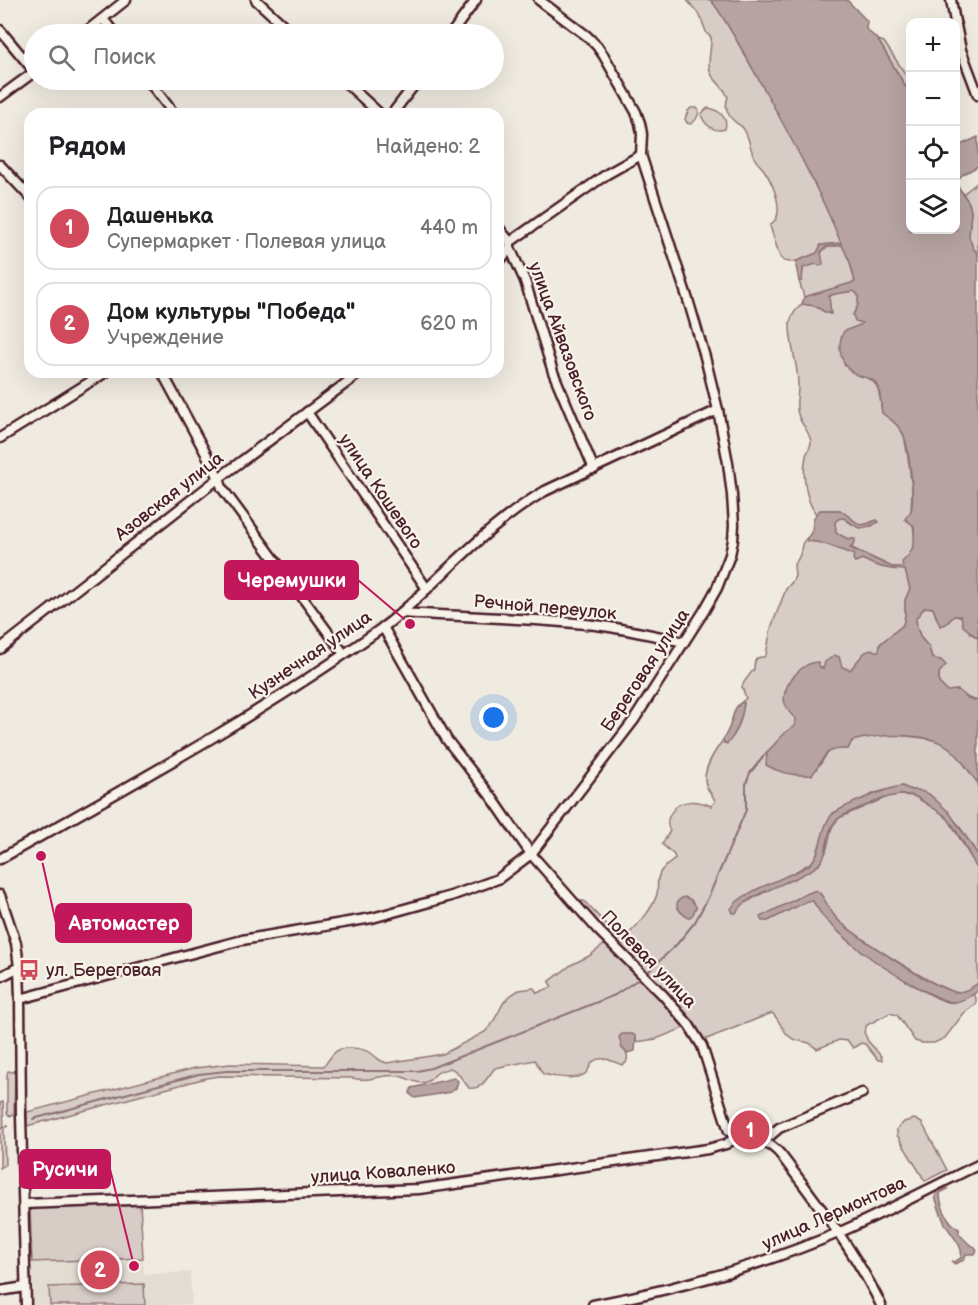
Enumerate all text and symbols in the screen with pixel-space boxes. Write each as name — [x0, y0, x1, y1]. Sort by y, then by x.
map controls — [906, 18, 960, 234]
button: + — [906, 18, 960, 72]
search box — [24, 24, 504, 90]
icon: search — [45, 41, 78, 74]
text: Поиск — [93, 44, 156, 71]
button: − — [906, 72, 960, 126]
button: locate — [906, 126, 960, 180]
text: Рядом — [48, 132, 126, 163]
text: Найдено: 2 — [376, 135, 480, 159]
button: layers — [906, 180, 960, 234]
text: Дашенька — [107, 203, 213, 230]
text: 1 — [65, 216, 74, 240]
text: 440 m — [420, 216, 478, 240]
text: Супермаркет · Полевая улица — [107, 230, 386, 254]
street label: улица Айвазовского — [524, 259, 601, 423]
text: Дом культуры "Победа" — [107, 299, 355, 326]
text: 2 — [64, 312, 75, 336]
text: 620 m — [420, 312, 478, 336]
text: Учреждение — [107, 326, 224, 350]
street label: улица Кошевого — [334, 430, 427, 553]
street label: Азовская улица — [110, 447, 228, 546]
callout: Черемушки — [225, 561, 358, 599]
text: Черемушки — [238, 569, 346, 593]
street label: Речной переулок — [473, 591, 618, 624]
street label: Береговая улица — [597, 605, 694, 736]
street label: Кузнечная улица — [245, 606, 376, 704]
your location — [479, 703, 508, 732]
callout: Автомастер — [56, 904, 191, 942]
street label: Полевая улица — [597, 906, 701, 1013]
text: Автомастер — [67, 912, 180, 936]
bus stop icon: ул. Береговая — [17, 958, 41, 982]
place label: ул. Береговая — [46, 960, 162, 981]
pin: 1 — [730, 1108, 770, 1152]
callout: Русичи — [20, 1150, 110, 1188]
street label: улица Коваленко — [310, 1157, 456, 1188]
text: Русичи — [32, 1158, 98, 1182]
street label: улица Лермонтова — [759, 1172, 910, 1255]
pin: 2 — [80, 1248, 120, 1292]

